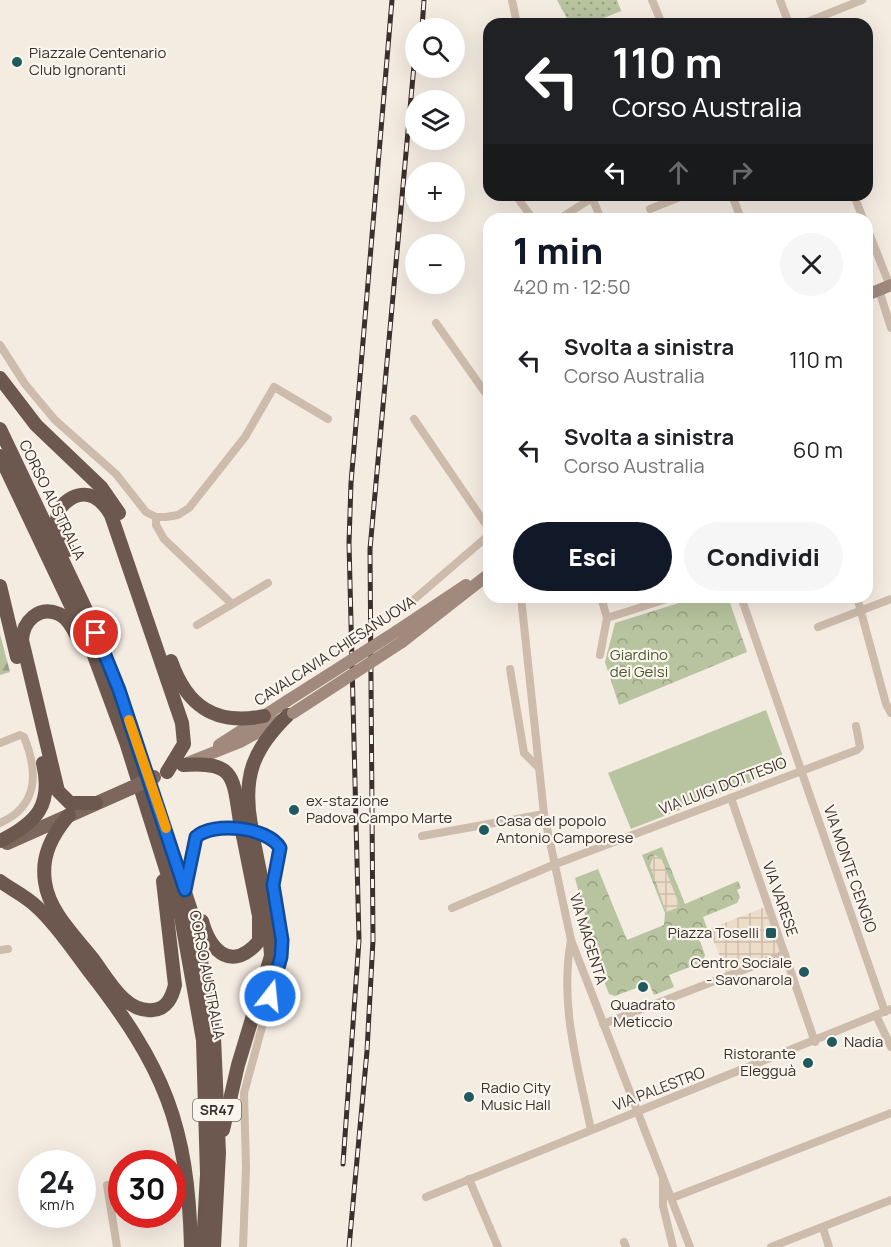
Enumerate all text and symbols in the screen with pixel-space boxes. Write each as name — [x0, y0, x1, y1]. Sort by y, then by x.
map controls — [405, 18, 465, 294]
button: search — [405, 18, 465, 78]
text: 110 m — [612, 33, 723, 91]
place label: Piazzale Centenario Club Ignoranti — [29, 42, 167, 80]
icon: left — [513, 42, 591, 120]
marker: Piazzale Centenario Club Ignoranti — [10, 55, 24, 69]
text: Corso Australia — [612, 88, 802, 125]
button: layers — [405, 90, 465, 150]
icon: left — [599, 156, 632, 189]
icon: ahead — [662, 156, 695, 189]
icon: right — [725, 156, 758, 189]
button: + — [405, 162, 465, 222]
text: 1 min — [513, 226, 603, 275]
button: close — [780, 233, 843, 296]
button: − — [405, 234, 465, 294]
text: 420 m · 12:50 — [513, 273, 631, 300]
text: Svolta a sinistra — [564, 332, 734, 362]
icon: left — [513, 344, 546, 377]
text: 110 m — [789, 345, 843, 375]
text: Corso Australia — [564, 362, 705, 389]
text: Svolta a sinistra — [564, 422, 734, 452]
icon: left — [513, 434, 546, 467]
text: 60 m — [793, 435, 843, 465]
street label: CORSO AUSTRALIA — [14, 436, 91, 564]
text: Corso Australia — [564, 452, 705, 479]
button: Esci — [513, 522, 672, 591]
button: Condividi — [684, 522, 843, 591]
street label: CAVALCAVIA CHIESANUOVA — [250, 590, 420, 711]
pin — [70, 607, 121, 658]
icon: arrive — [79, 616, 112, 649]
park label: Giardino dei Gelsi — [610, 644, 668, 682]
street label: VIA LUIGI DOTTESIO — [656, 751, 790, 820]
place label: ex-stazione Padova Campo Marte — [306, 790, 453, 828]
street label: VIA MONTE CENGIO — [819, 802, 882, 936]
marker: ex-stazione Padova Campo Marte — [287, 803, 301, 817]
place label: Casa del popolo Antonio Camporese — [496, 810, 634, 848]
marker: Casa del popolo Antonio Camporese — [477, 823, 491, 837]
street label: VIA VARESE — [758, 859, 803, 939]
street label: VIA MAGENTA — [565, 891, 612, 988]
street label: CORSO AUSTRALIA — [185, 908, 230, 1042]
place label: Piazza Toselli — [668, 922, 759, 943]
marker: Piazza Toselli — [764, 926, 778, 940]
place label: Centro Sociale - Savonarola — [690, 952, 792, 990]
position arrow — [238, 964, 302, 1028]
marker: Centro Sociale - Savonarola — [797, 965, 811, 979]
marker: Quadrato Meticcio — [636, 980, 650, 994]
place label: Quadrato Meticcio — [610, 994, 676, 1032]
place label: Nadia — [844, 1031, 883, 1052]
marker: Nadia — [825, 1035, 839, 1049]
place label: Ristorante Elegguà — [724, 1043, 796, 1081]
marker: Ristorante Elegguà — [801, 1056, 815, 1070]
street label: VIA PALESTRO — [610, 1061, 708, 1116]
place label: Radio City Music Hall — [481, 1077, 551, 1115]
marker: Radio City Music Hall — [462, 1090, 476, 1104]
road number: SR47 — [193, 1099, 241, 1121]
speed limit sign: 30 — [108, 1150, 186, 1228]
text: 24 — [39, 1161, 75, 1202]
text: km/h — [40, 1194, 74, 1215]

